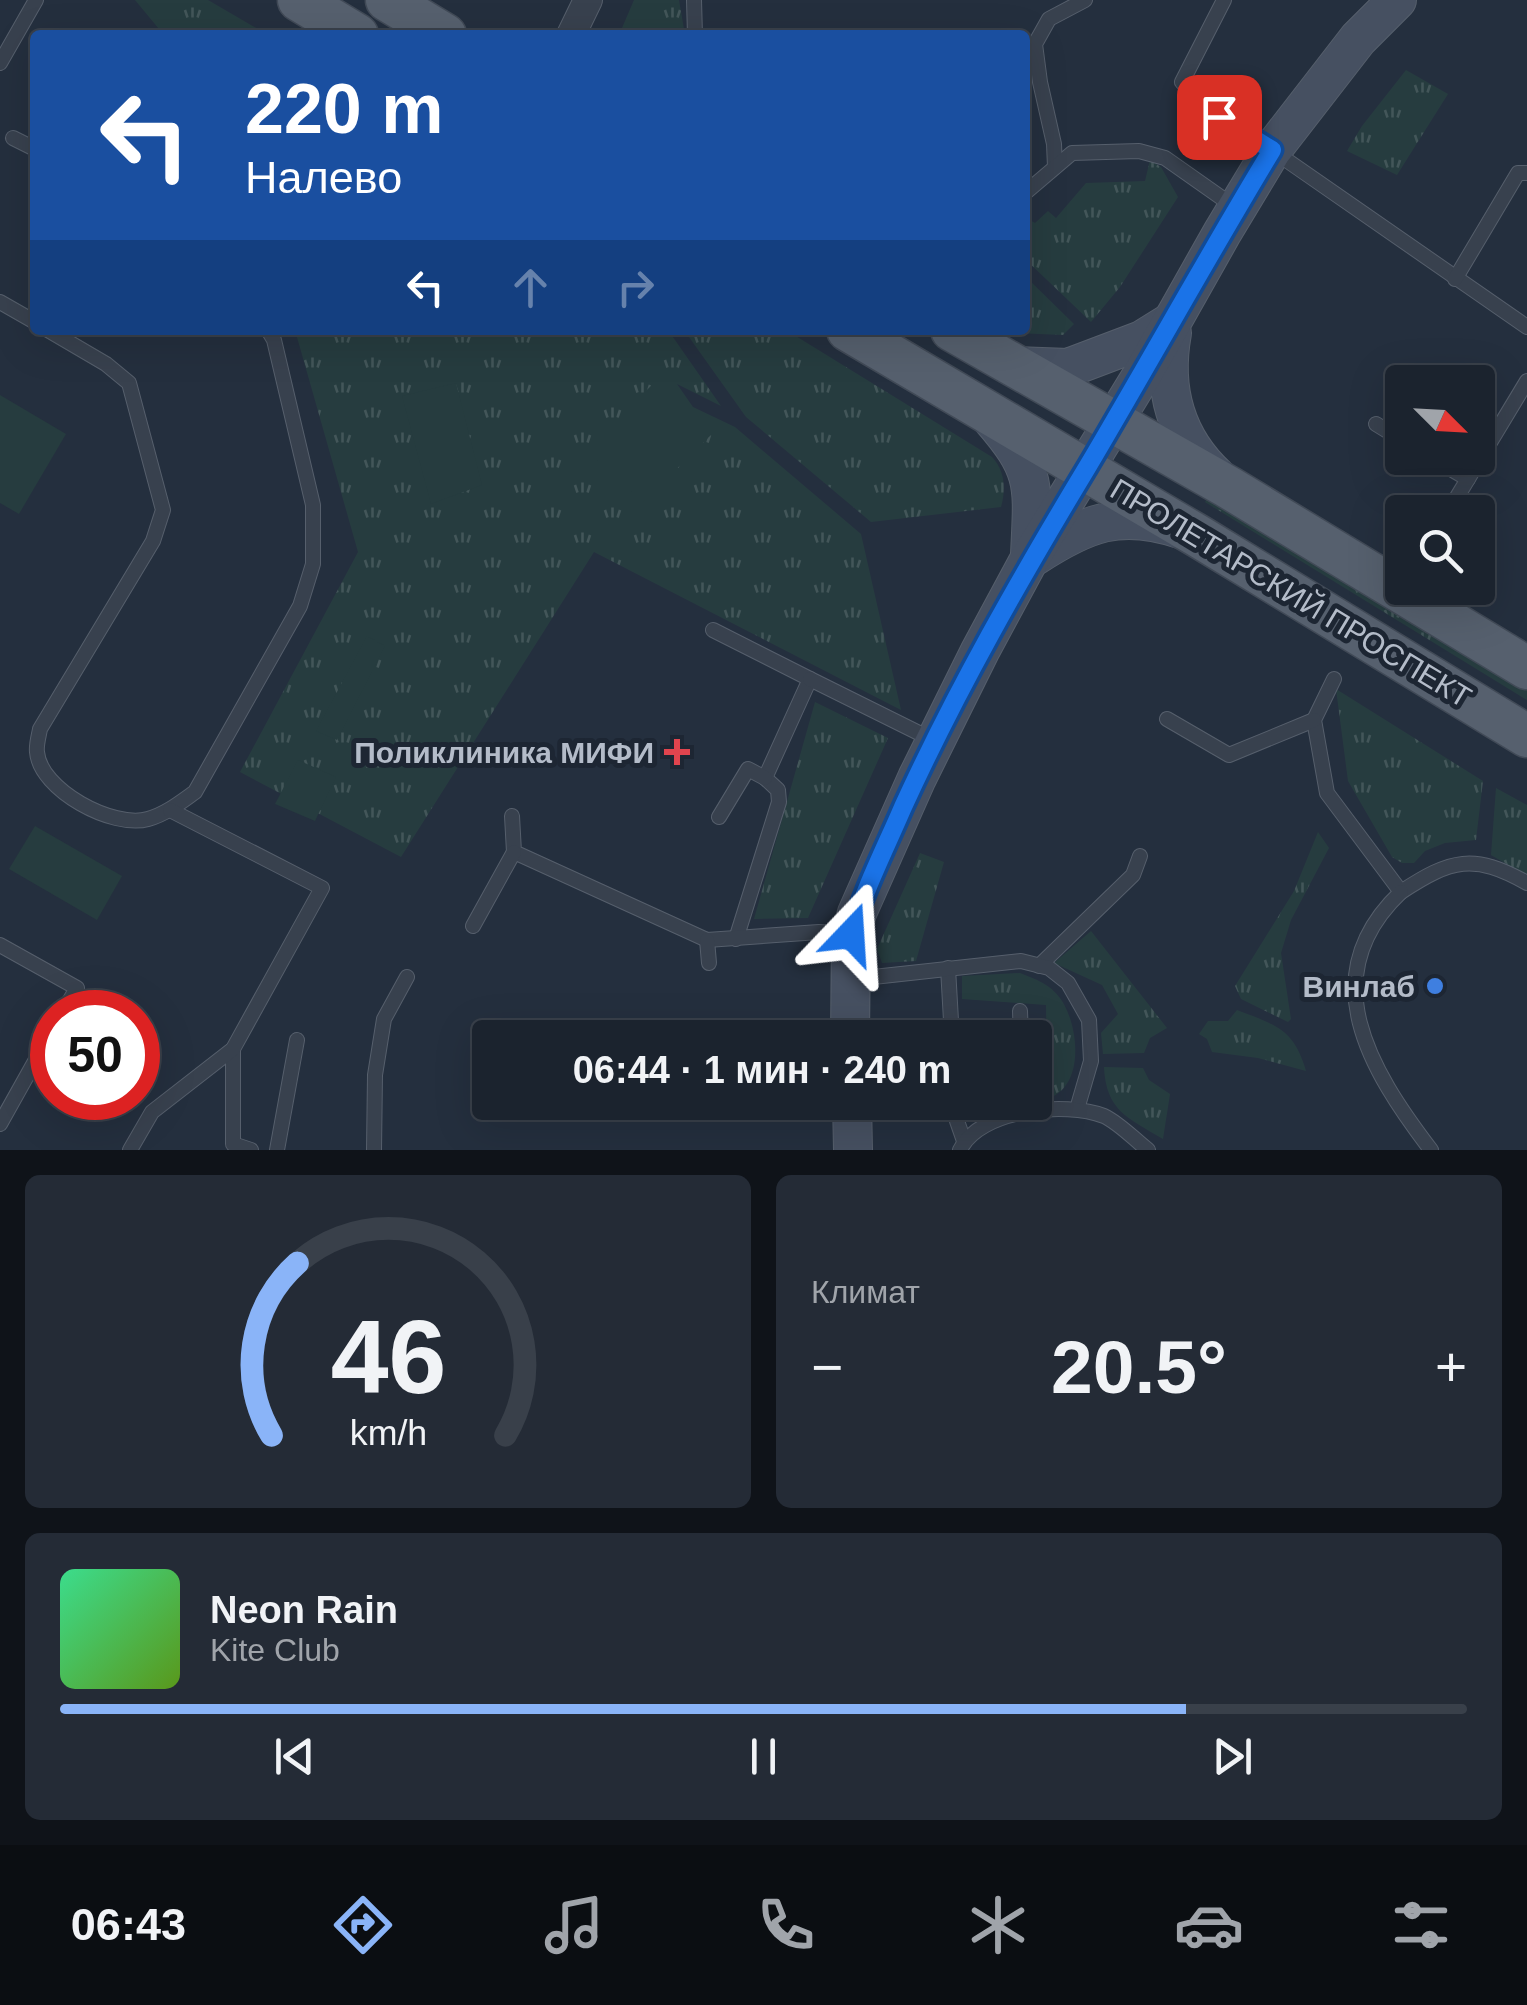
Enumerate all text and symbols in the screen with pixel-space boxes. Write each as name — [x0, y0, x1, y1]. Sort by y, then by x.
icon: left — [80, 70, 210, 200]
text: 220 m — [245, 70, 443, 148]
pin — [1177, 75, 1262, 160]
icon: arrive — [1192, 90, 1247, 145]
text: Налево — [245, 152, 402, 203]
icon: left — [398, 260, 453, 315]
icon: ahead — [503, 260, 558, 315]
icon: right — [608, 260, 663, 315]
north arrow — [1385, 365, 1495, 475]
map controls — [1385, 365, 1495, 605]
street label: ПРОЛЕТАРСКИЙ ПРОСПЕКТ — [1105, 472, 1477, 714]
button: search — [1385, 495, 1495, 605]
place label: Поликлиника МИФИ — [354, 736, 654, 769]
marker: Поликлиника МИФИ — [664, 739, 690, 765]
position arrow — [799, 882, 903, 986]
place label: Винлаб — [1303, 970, 1415, 1003]
marker: Винлаб — [1424, 975, 1446, 997]
speed limit sign: 50 — [30, 990, 160, 1120]
text: 06:44 · 1 мин · 240 m — [573, 1049, 951, 1091]
text: Климат — [811, 1274, 920, 1310]
text: 46 — [330, 1299, 446, 1415]
text: 20.5° — [1051, 1325, 1227, 1409]
text: − — [811, 1336, 843, 1398]
text: + — [1435, 1336, 1467, 1398]
text: km/h — [349, 1413, 427, 1453]
text: Neon Rain — [210, 1589, 398, 1631]
text: Kite Club — [210, 1632, 340, 1668]
icon: previous — [267, 1729, 322, 1784]
icon: pause — [736, 1729, 791, 1784]
icon: next — [1205, 1729, 1260, 1784]
icon: directions — [328, 1890, 398, 1960]
icon: music — [539, 1890, 609, 1960]
icon: phone — [751, 1890, 821, 1960]
icon: climate — [963, 1890, 1033, 1960]
icon: car — [1174, 1890, 1244, 1960]
icon: filters — [1386, 1890, 1456, 1960]
text: 06:43 — [71, 1899, 186, 1950]

